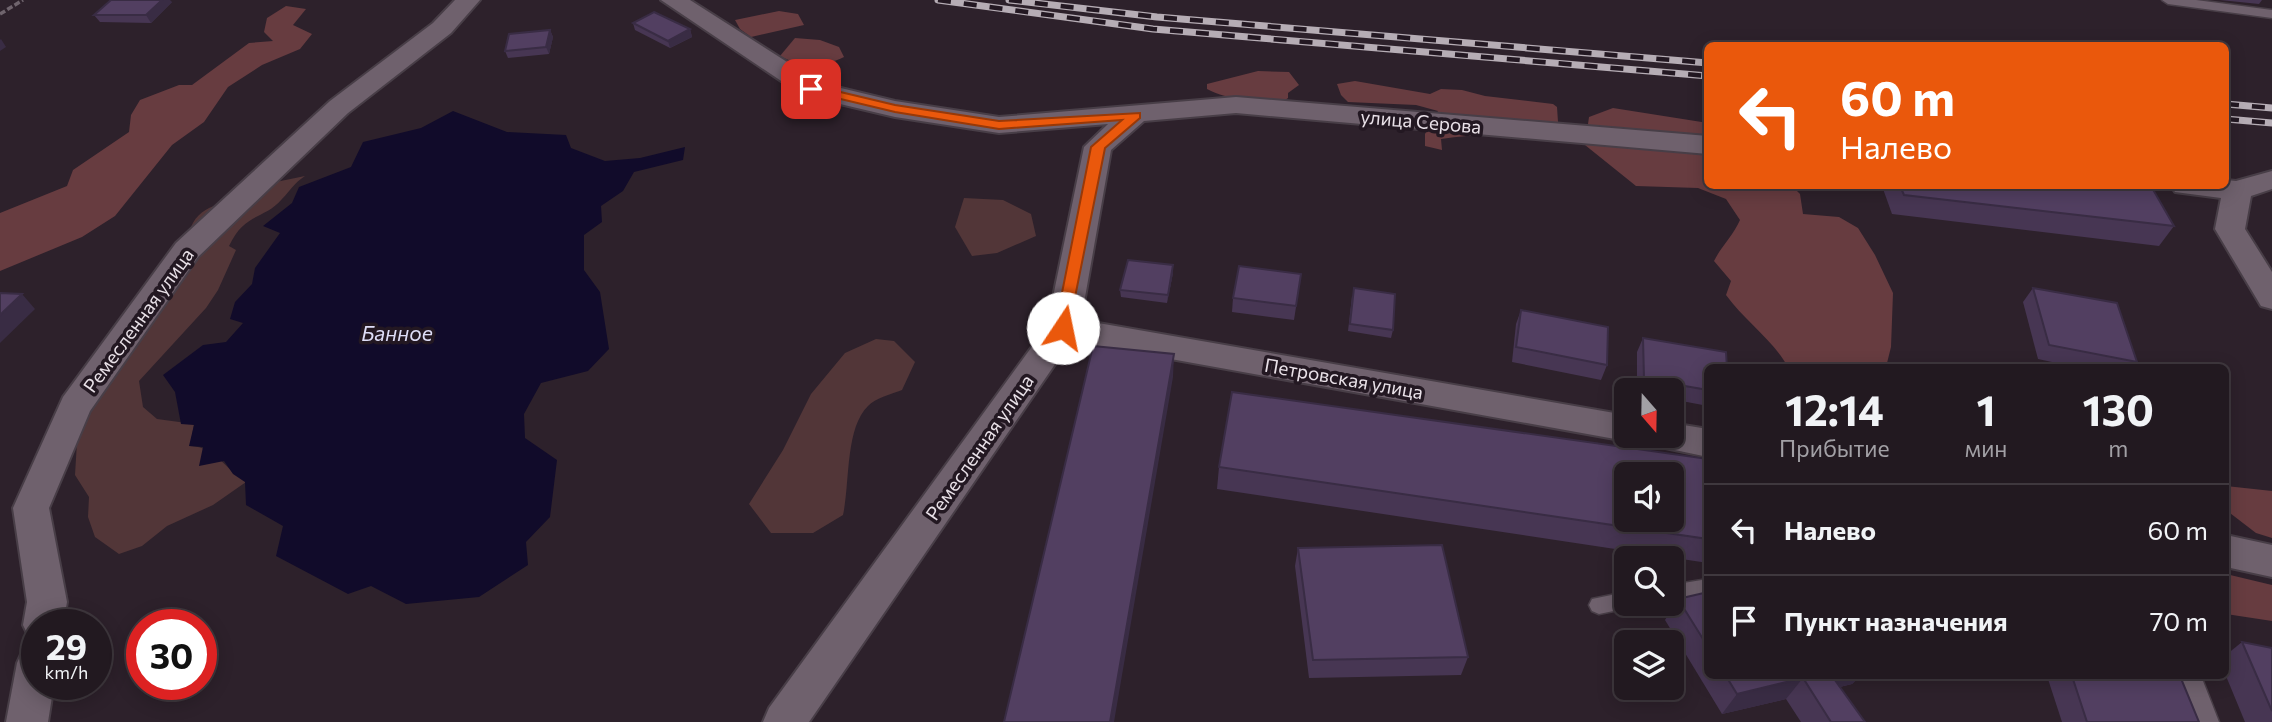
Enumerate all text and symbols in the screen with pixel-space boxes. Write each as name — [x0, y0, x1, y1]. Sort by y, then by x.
pin — [781, 59, 841, 119]
text: 60 m — [1840, 66, 1955, 126]
icon: arrive — [792, 70, 830, 108]
icon: left — [1725, 70, 1816, 161]
street label: улица Серова — [1360, 104, 1482, 138]
text: Налево — [1840, 126, 1952, 166]
street label: Ремесленная улица — [78, 243, 198, 397]
position arrow — [1026, 291, 1100, 365]
water label: Банное — [361, 320, 433, 345]
street label: Петровская улица — [1263, 353, 1425, 403]
street label: Ремесленная улица — [920, 370, 1038, 524]
north arrow — [1614, 378, 1684, 448]
map controls — [1614, 378, 1684, 700]
text: 12:14 — [1785, 383, 1884, 435]
text: 1 — [1977, 383, 1996, 435]
text: 130 — [2083, 383, 2154, 435]
text: Прибытие — [1779, 434, 1890, 462]
text: мин — [1965, 434, 2007, 462]
text: m — [2108, 434, 2128, 462]
button: sound — [1614, 462, 1684, 532]
icon: left — [1725, 511, 1763, 549]
text: Налево — [1784, 514, 1876, 545]
text: 60 m — [2148, 514, 2208, 545]
button: search — [1614, 546, 1684, 616]
icon: arrive — [1725, 602, 1763, 640]
text: Пункт назначения — [1784, 605, 2008, 636]
text: 70 m — [2150, 605, 2208, 636]
speed limit sign: 30 — [126, 609, 217, 700]
text: 29 — [46, 624, 87, 667]
button: layers — [1614, 630, 1684, 700]
text: km/h — [45, 661, 88, 683]

